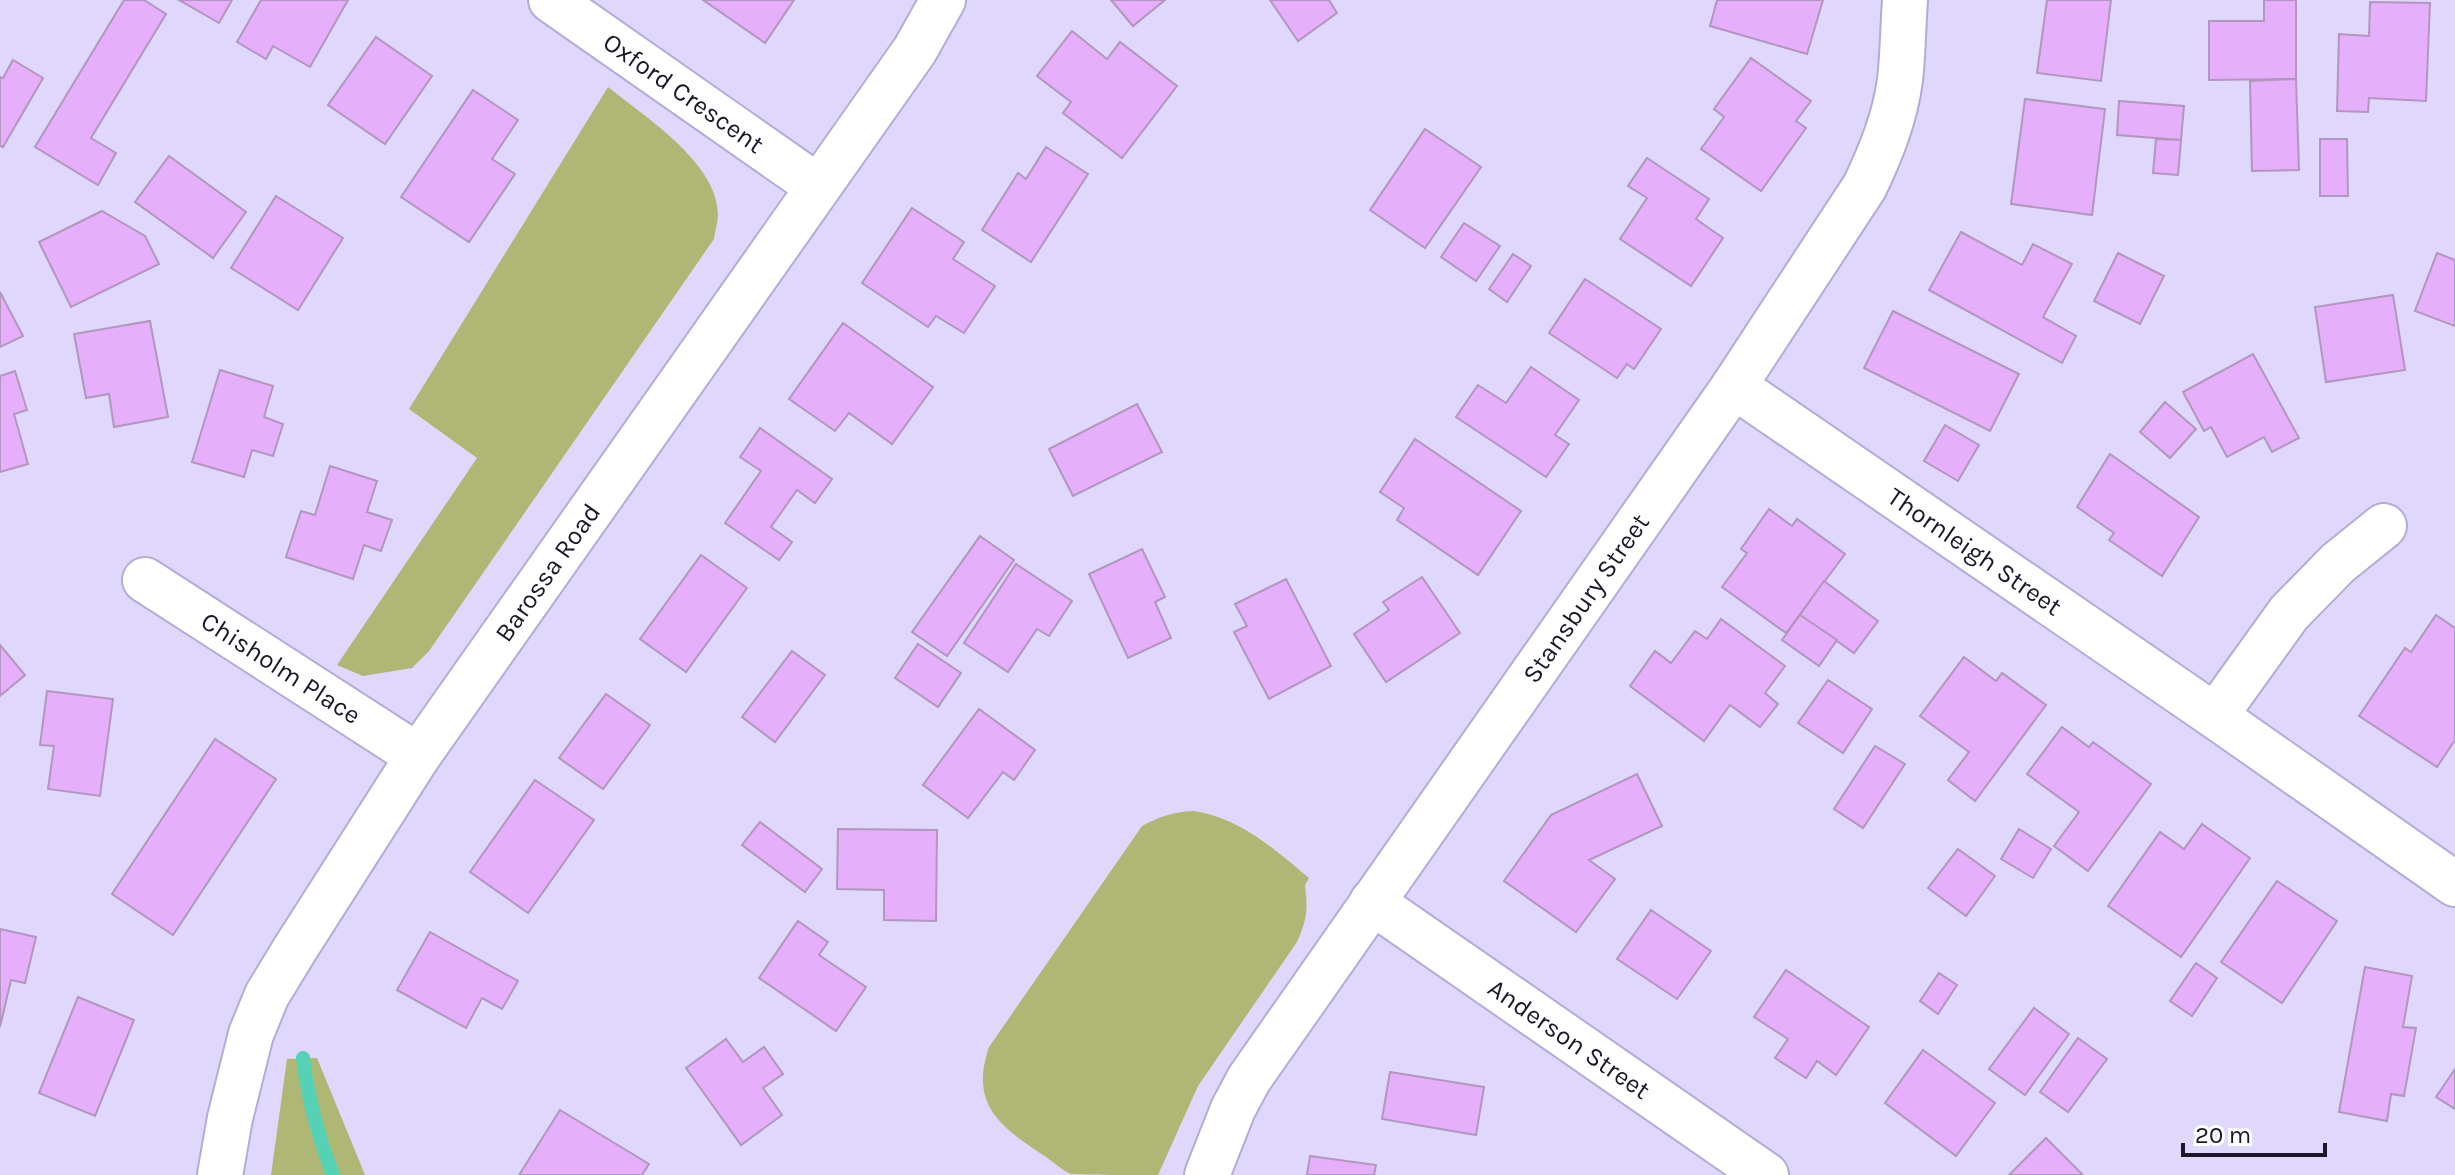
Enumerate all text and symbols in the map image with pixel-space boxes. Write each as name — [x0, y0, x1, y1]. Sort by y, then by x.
street label: Oxford Crescent — [597, 26, 770, 160]
street label: Thornleigh Street — [1881, 481, 2068, 622]
street label: Barossa Road — [488, 497, 607, 648]
street label: Stansbury Street — [1516, 508, 1656, 689]
street label: Chisholm Place — [195, 605, 366, 731]
street label: Anderson Street — [1482, 972, 1656, 1106]
scale bar — [2183, 1107, 2325, 1157]
text: 20 m — [2195, 1121, 2251, 1149]

